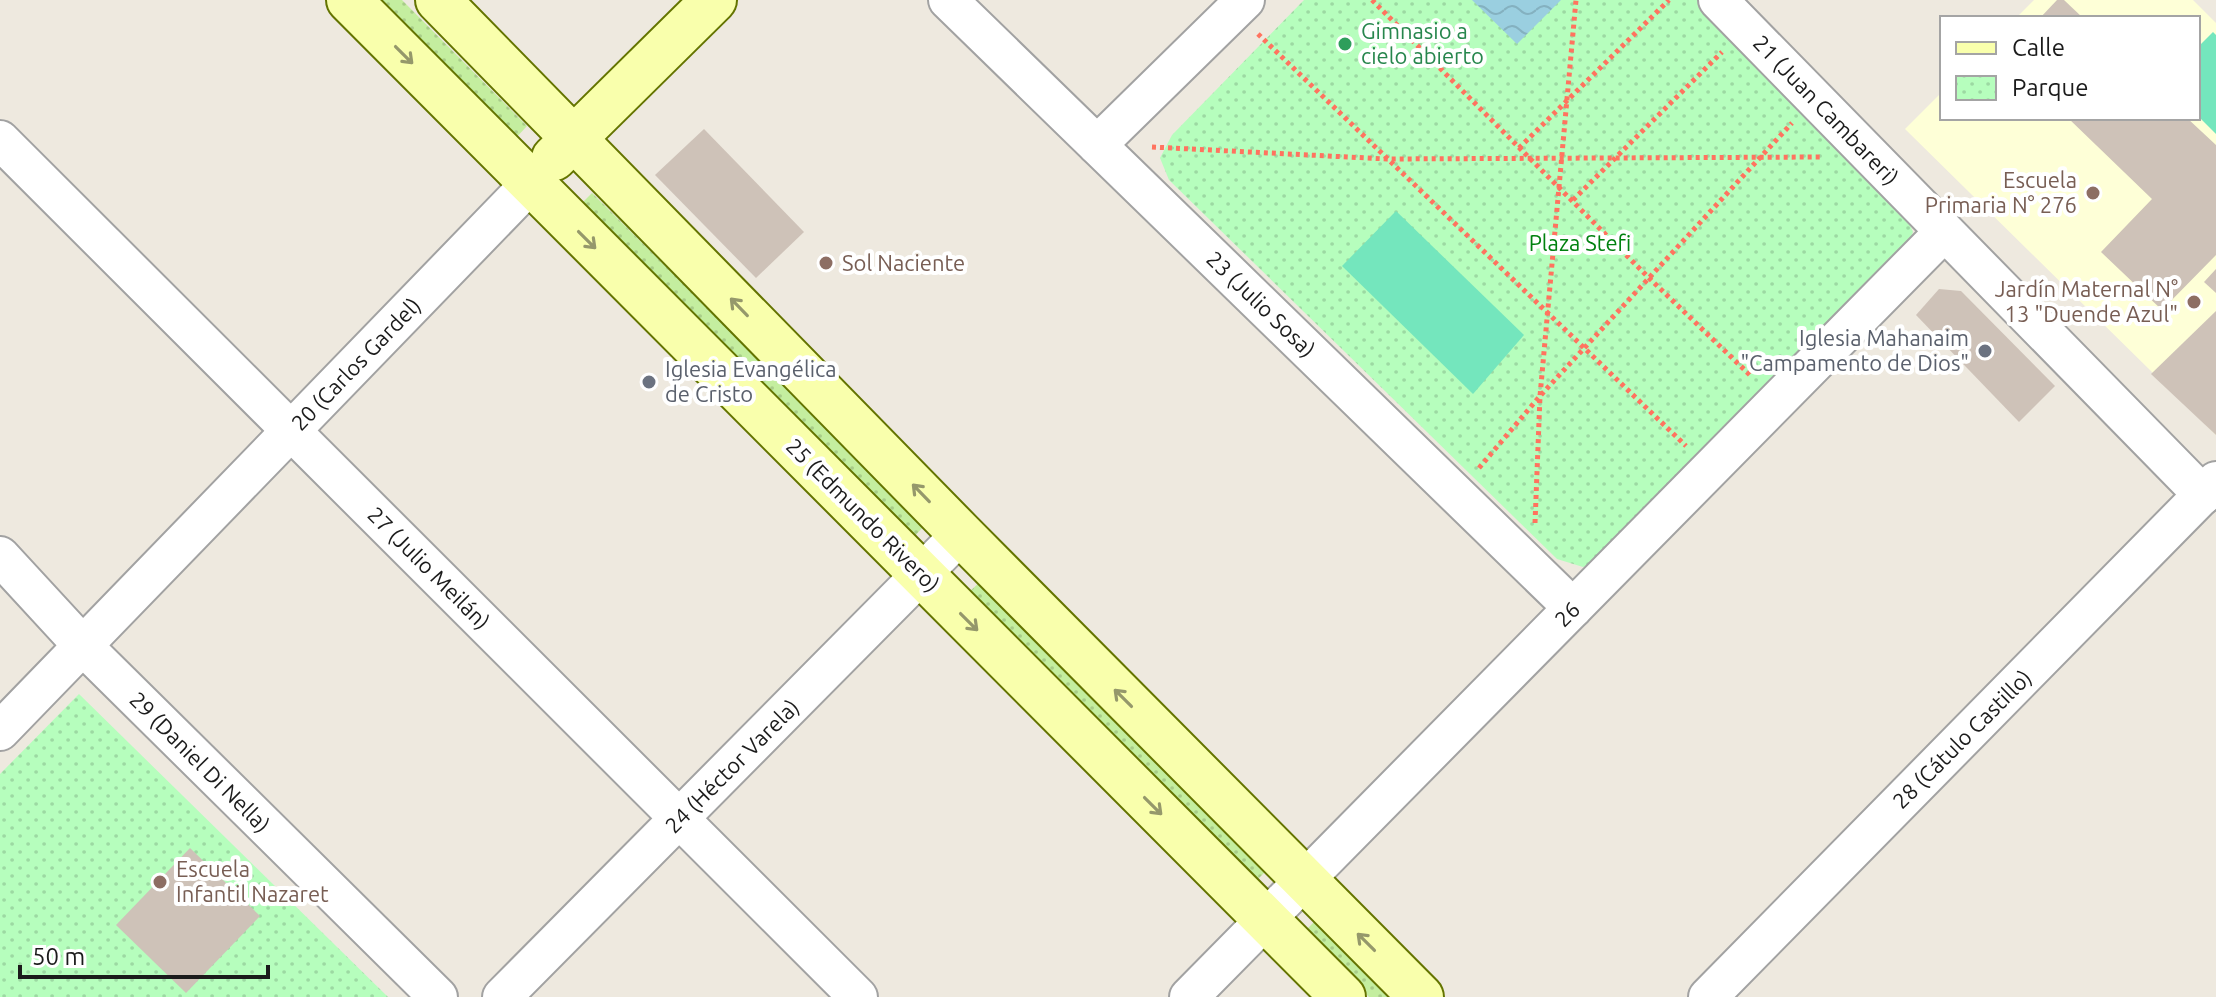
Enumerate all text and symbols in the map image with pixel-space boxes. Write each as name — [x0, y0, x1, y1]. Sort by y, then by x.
legend — [1940, 16, 2200, 120]
place label: Gimnasio a cielo abierto — [1361, 18, 1484, 68]
street label: 21 (Juan Cambareri) — [1748, 30, 1904, 190]
text: Calle — [2012, 34, 2065, 61]
marker: Gimnasio a cielo abierto — [1336, 35, 1354, 53]
one-way arrow — [394, 45, 413, 64]
text: Parque — [2012, 74, 2089, 101]
place label: Escuela Primaria N° 276 — [1925, 167, 2077, 217]
marker: Escuela Primaria N° 276 — [2084, 184, 2102, 202]
one-way arrow — [577, 229, 597, 249]
park label: Plaza Stefi — [1529, 230, 1631, 255]
street label: 23 (Julio Sosa) — [1201, 246, 1321, 362]
place label: Sol Naciente — [842, 250, 965, 275]
marker: Sol Naciente — [817, 254, 835, 272]
place label: Jardín Maternal N° 13 "Duende Azul" — [1995, 276, 2178, 326]
street label: 20 (Carlos Gardel) — [286, 292, 426, 436]
marker: Jardín Maternal N° 13 "Duende Azul" — [2185, 293, 2203, 311]
one-way arrow — [730, 298, 749, 317]
place label: Iglesia Mahanaim "Campamento de Dios" — [1740, 325, 1969, 375]
marker: Iglesia Mahanaim "Campamento de Dios" — [1976, 342, 1994, 360]
place label: Iglesia Evangélica de Cristo — [665, 356, 836, 406]
marker: Iglesia Evangélica de Cristo — [640, 373, 658, 391]
street label: 25 (Edmundo Rivero) — [781, 433, 945, 597]
one-way arrow — [912, 484, 931, 503]
street label: 27 (Julio Meilán) — [363, 502, 495, 634]
street label: 26 — [1549, 596, 1584, 631]
one-way arrow — [959, 612, 978, 631]
street label: 28 (Cátulo Castillo) — [1887, 664, 2037, 814]
street label: 29 (Daniel Di Nella) — [124, 686, 276, 838]
one-way arrow — [1114, 688, 1134, 708]
street label: 24 (Héctor Varela) — [660, 694, 804, 838]
one-way arrow — [1143, 796, 1162, 815]
place label: Escuela Infantil Nazaret — [176, 856, 329, 906]
marker: Escuela Infantil Nazaret — [151, 873, 169, 891]
scale bar — [20, 929, 268, 979]
one-way arrow — [1357, 933, 1376, 952]
text: 50 m — [32, 943, 85, 970]

